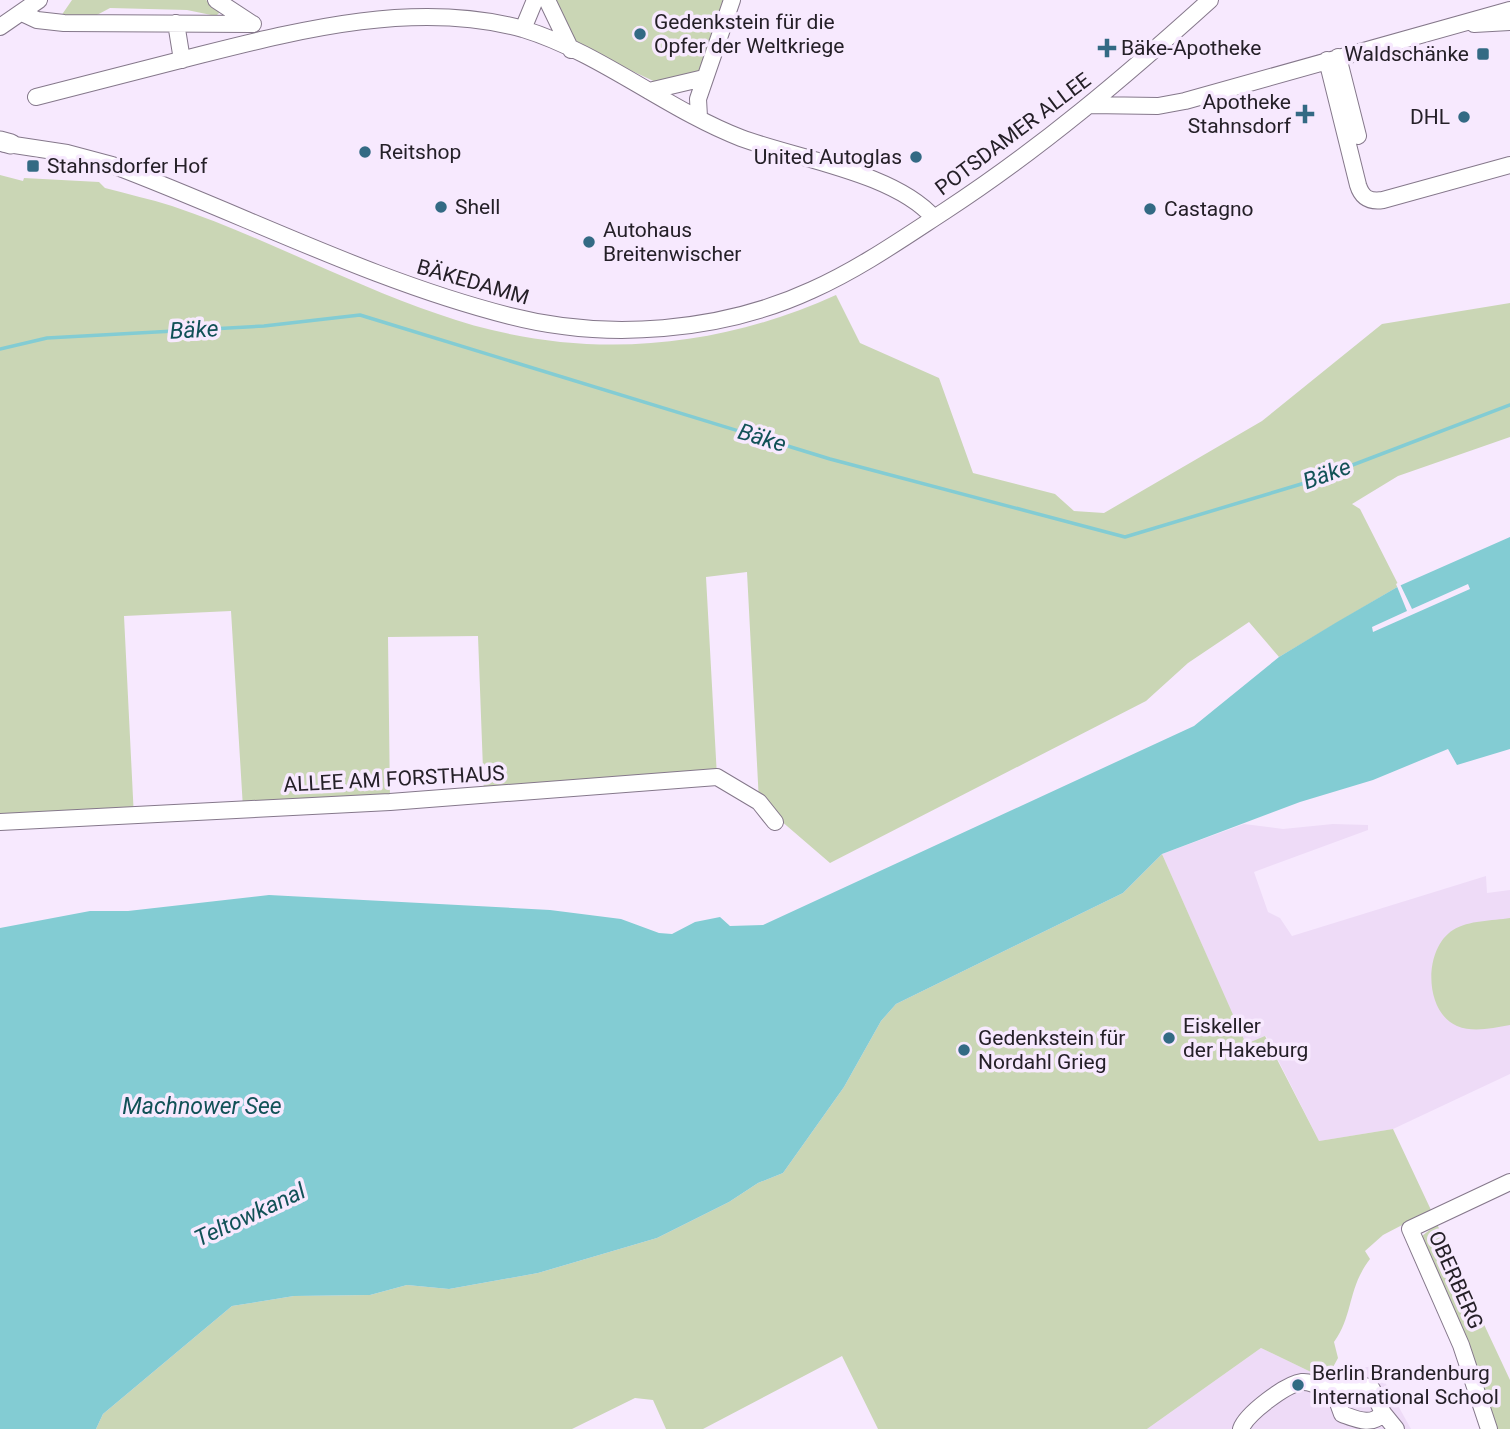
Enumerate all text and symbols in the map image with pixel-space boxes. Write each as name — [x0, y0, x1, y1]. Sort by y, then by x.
place label: Gedenkstein für die Opfer der Weltkriege — [654, 10, 844, 58]
marker: Gedenkstein für die Opfer der Weltkriege — [632, 26, 648, 42]
place label: Bäke-Apotheke — [1121, 36, 1262, 60]
marker: Bäke-Apotheke — [1099, 40, 1115, 56]
place label: Waldschänke — [1344, 42, 1469, 66]
marker: Waldschänke — [1475, 46, 1491, 62]
street label: POTSDAMER ALLEE — [931, 68, 1095, 200]
place label: Apotheke Stahnsdorf — [1188, 90, 1292, 138]
place label: DHL — [1410, 105, 1450, 129]
marker: Apotheke Stahnsdorf — [1297, 106, 1313, 122]
marker: DHL — [1456, 109, 1472, 125]
place label: Reitshop — [379, 140, 461, 164]
marker: Reitshop — [357, 144, 373, 160]
place label: United Autoglas — [754, 145, 902, 169]
marker: United Autoglas — [908, 149, 924, 165]
place label: Stahnsdorfer Hof — [47, 154, 208, 178]
marker: Stahnsdorfer Hof — [25, 158, 41, 174]
place label: Shell — [455, 195, 500, 219]
place label: Castagno — [1164, 197, 1254, 221]
marker: Shell — [433, 199, 449, 215]
marker: Castagno — [1142, 201, 1158, 217]
place label: Autohaus Breitenwischer — [603, 218, 741, 266]
marker: Autohaus Breitenwischer — [581, 234, 597, 250]
street label: BÄKEDAMM — [414, 255, 532, 309]
water label: Bäke — [169, 315, 219, 345]
water label: Bäke — [735, 418, 790, 458]
water label: Bäke — [1299, 453, 1355, 495]
street label: ALLEE AM FORSTHAUS — [283, 761, 505, 797]
place label: Eiskeller der Hakeburg — [1183, 1014, 1308, 1062]
place label: Gedenkstein für Nordahl Grieg — [978, 1026, 1125, 1074]
marker: Eiskeller der Hakeburg — [1161, 1030, 1177, 1046]
marker: Gedenkstein für Nordahl Grieg — [956, 1042, 972, 1058]
water label: Machnower See — [122, 1093, 282, 1120]
water label: Teltowkanal — [190, 1177, 310, 1252]
street label: OBERBERG — [1424, 1227, 1488, 1333]
place label: Berlin Brandenburg International School — [1312, 1361, 1499, 1409]
marker: Berlin Brandenburg International School — [1290, 1377, 1306, 1393]

